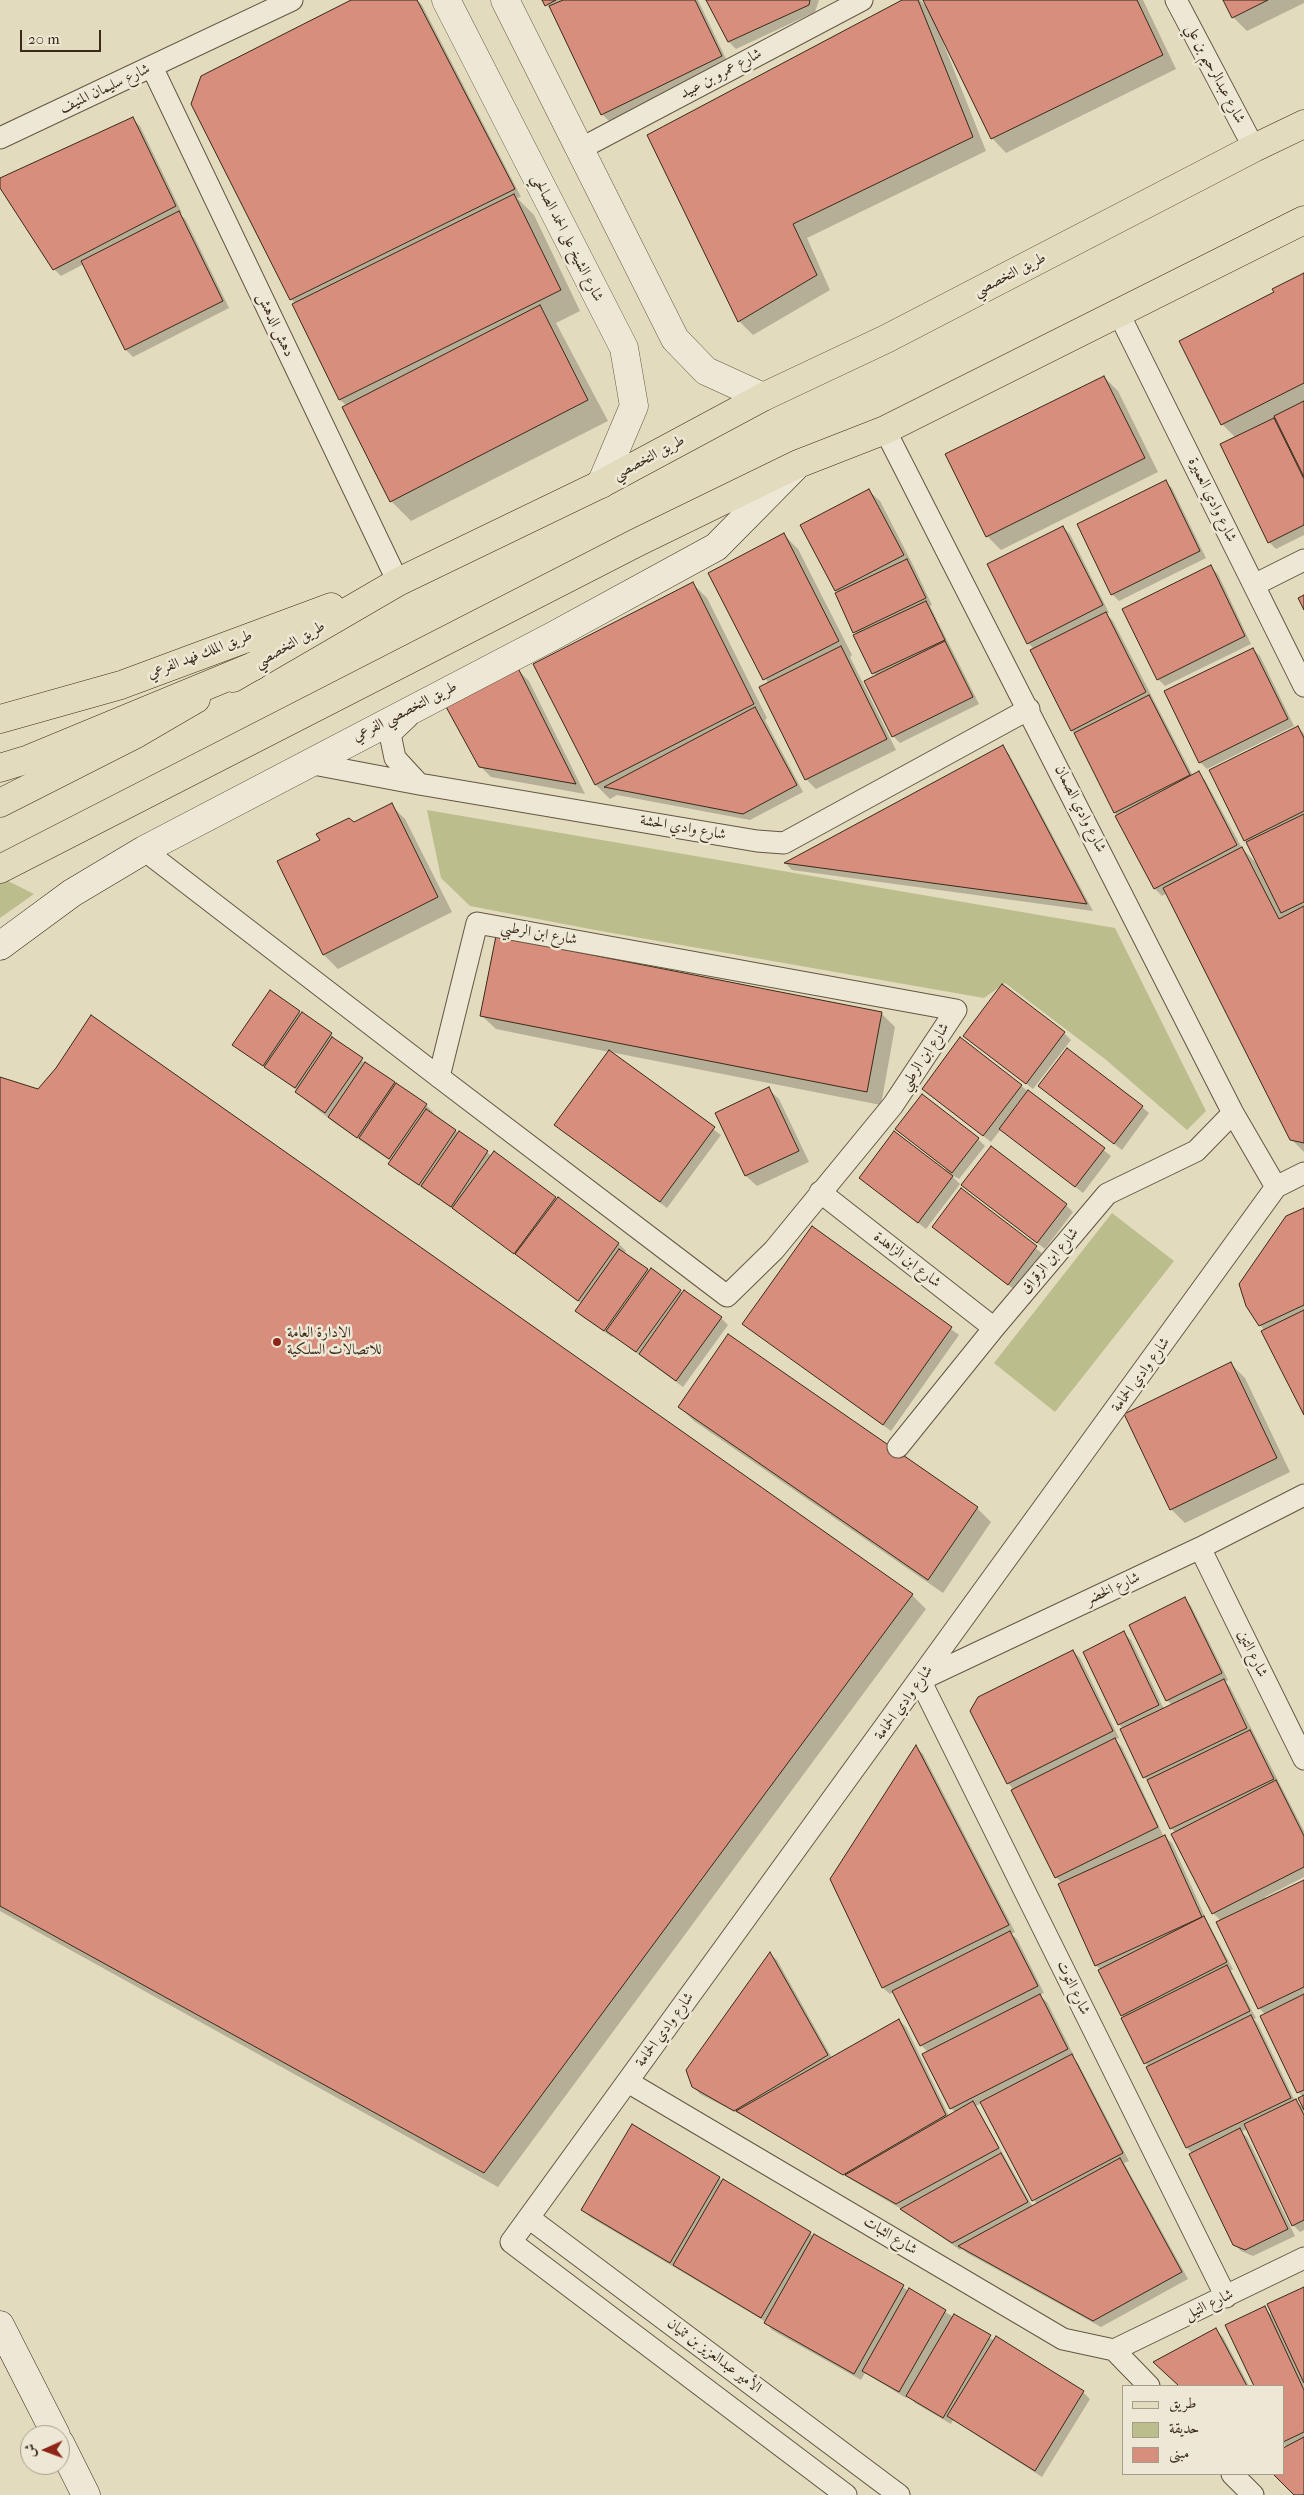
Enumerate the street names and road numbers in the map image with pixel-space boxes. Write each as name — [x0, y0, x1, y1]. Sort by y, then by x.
street label: شارع عبدالرحيم بن علي — [1181, 21, 1249, 127]
street label: شارع عمرو بن عبيد — [677, 45, 765, 103]
street label: شارع سليمان المنيف — [57, 60, 153, 118]
street label: شارع الشيخ على الحمد الصالحي — [527, 171, 607, 305]
street label: طريق التخصصي — [971, 249, 1049, 301]
street label: دهش الدهش — [252, 290, 298, 360]
street label: طريق التخصصي — [610, 432, 688, 484]
street label: شارع وادي العميرة — [1184, 455, 1240, 545]
street label: طريق التخصصي — [251, 618, 329, 672]
street label: طريق الملك فهد الفرعي — [145, 627, 255, 683]
street label: طريق التخصصي الفرعي — [350, 678, 460, 746]
street label: شارع وادي الصمان — [1050, 762, 1110, 856]
street label: شارع وادي الحشة — [639, 812, 727, 844]
street label: شارع ابن الرطبي — [499, 918, 579, 950]
street label: شارع ابن الرطبي — [896, 1020, 954, 1094]
street label: شارع ابن الرقراق — [1017, 1224, 1083, 1298]
street label: شارع ابن الزاهدة — [870, 1228, 944, 1292]
street label: شارع وادي الحمامة — [1108, 1334, 1174, 1416]
street label: شارع الخضر — [1083, 1569, 1143, 1609]
street label: شارع التين — [1233, 1627, 1271, 1681]
street label: شارع وادي الحمامة — [871, 1662, 937, 1744]
street label: شارع التوت — [1052, 1958, 1094, 2018]
street label: شارع وادي الحمامة — [632, 1989, 698, 2071]
street label: شارع الثبات — [860, 2213, 920, 2259]
street label: شارع التيل — [1182, 2285, 1236, 2325]
street label: الأمير عبدالعزيز بن ثنيان — [663, 2315, 765, 2397]

